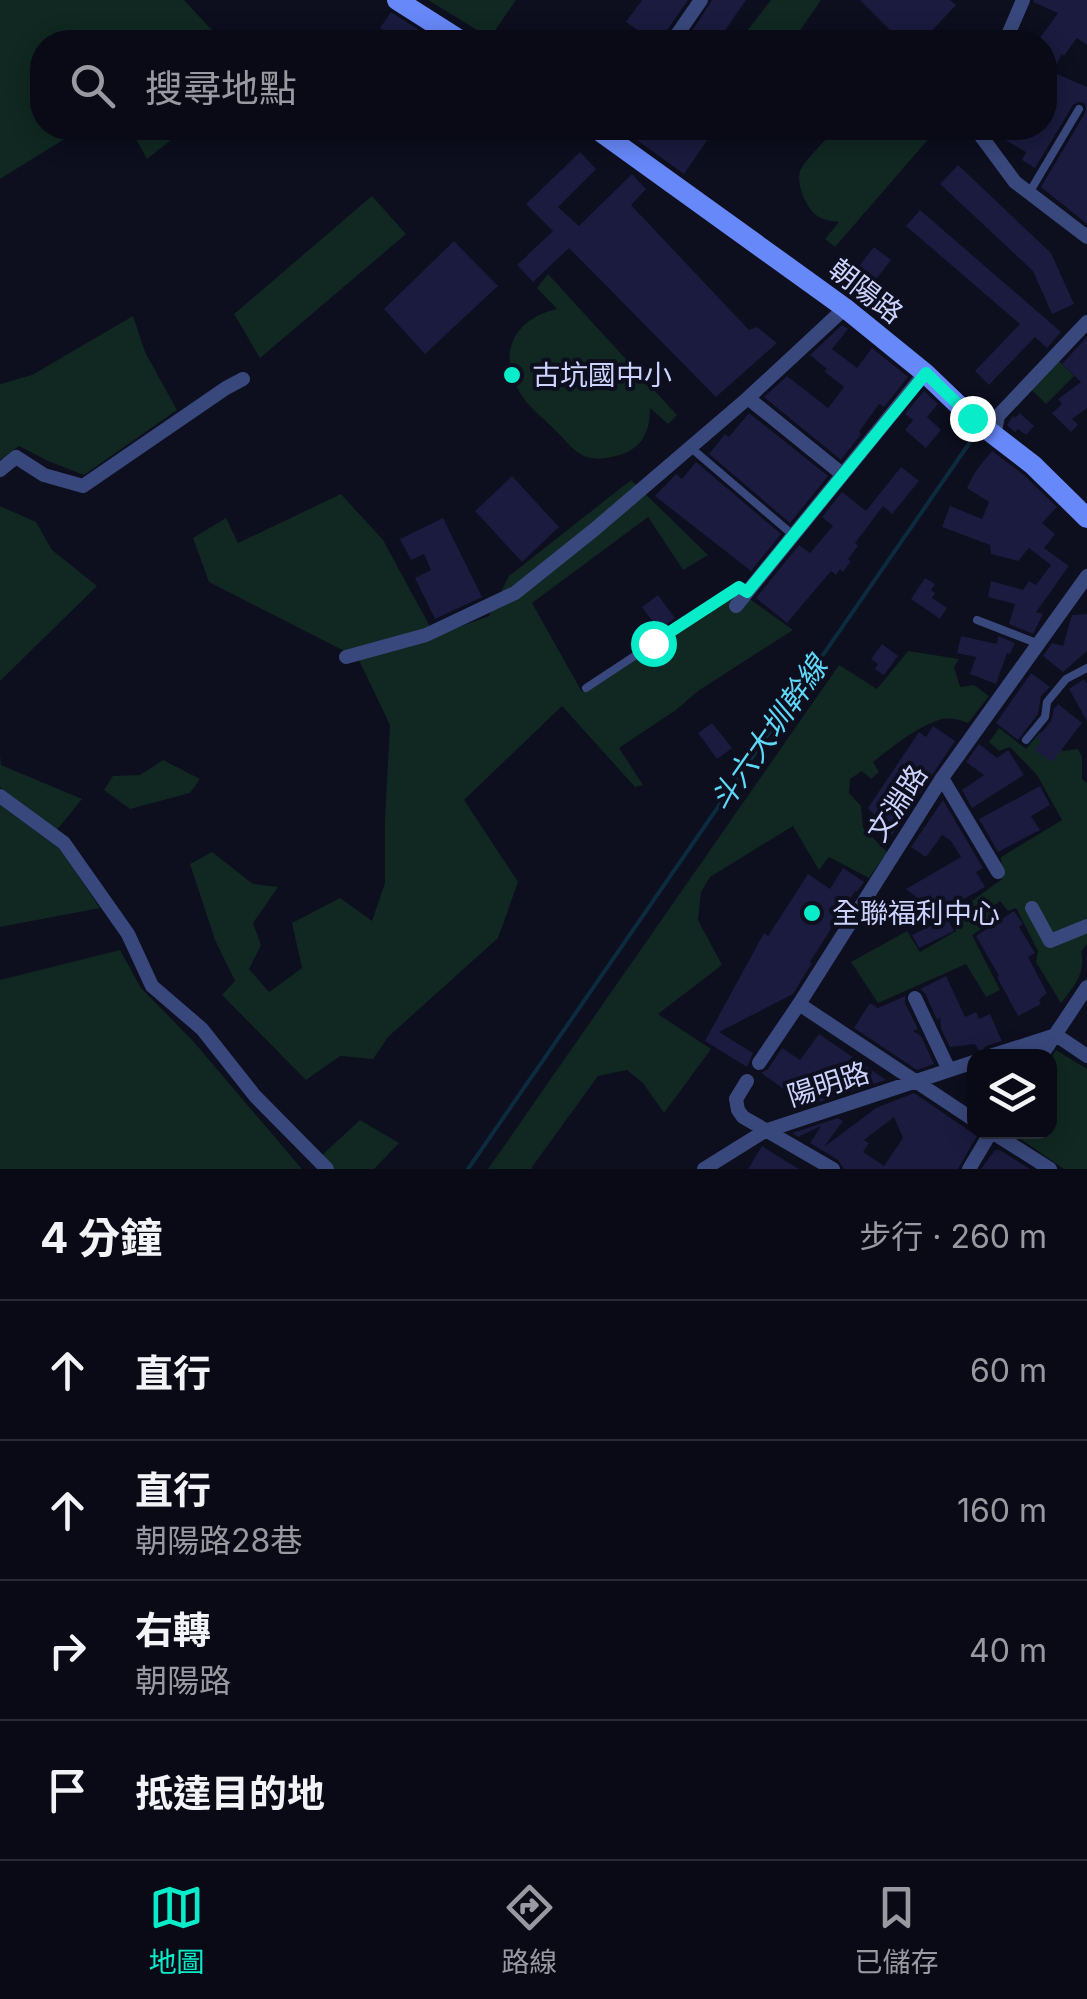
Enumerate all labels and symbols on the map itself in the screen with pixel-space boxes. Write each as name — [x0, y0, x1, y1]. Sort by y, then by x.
street label: 朝陽路 — [822, 252, 910, 330]
place label: 古坑國中小 — [532, 358, 672, 392]
marker: 古坑國中小 — [501, 364, 523, 386]
route end — [950, 396, 996, 442]
route start — [631, 621, 677, 667]
water label: 斗六大圳幹線 — [702, 647, 836, 817]
street label: 文淵路 — [860, 759, 934, 847]
place label: 全聯福利中心 — [832, 896, 1000, 930]
marker: 全聯福利中心 — [801, 902, 823, 924]
street label: 陽明路 — [783, 1055, 873, 1113]

